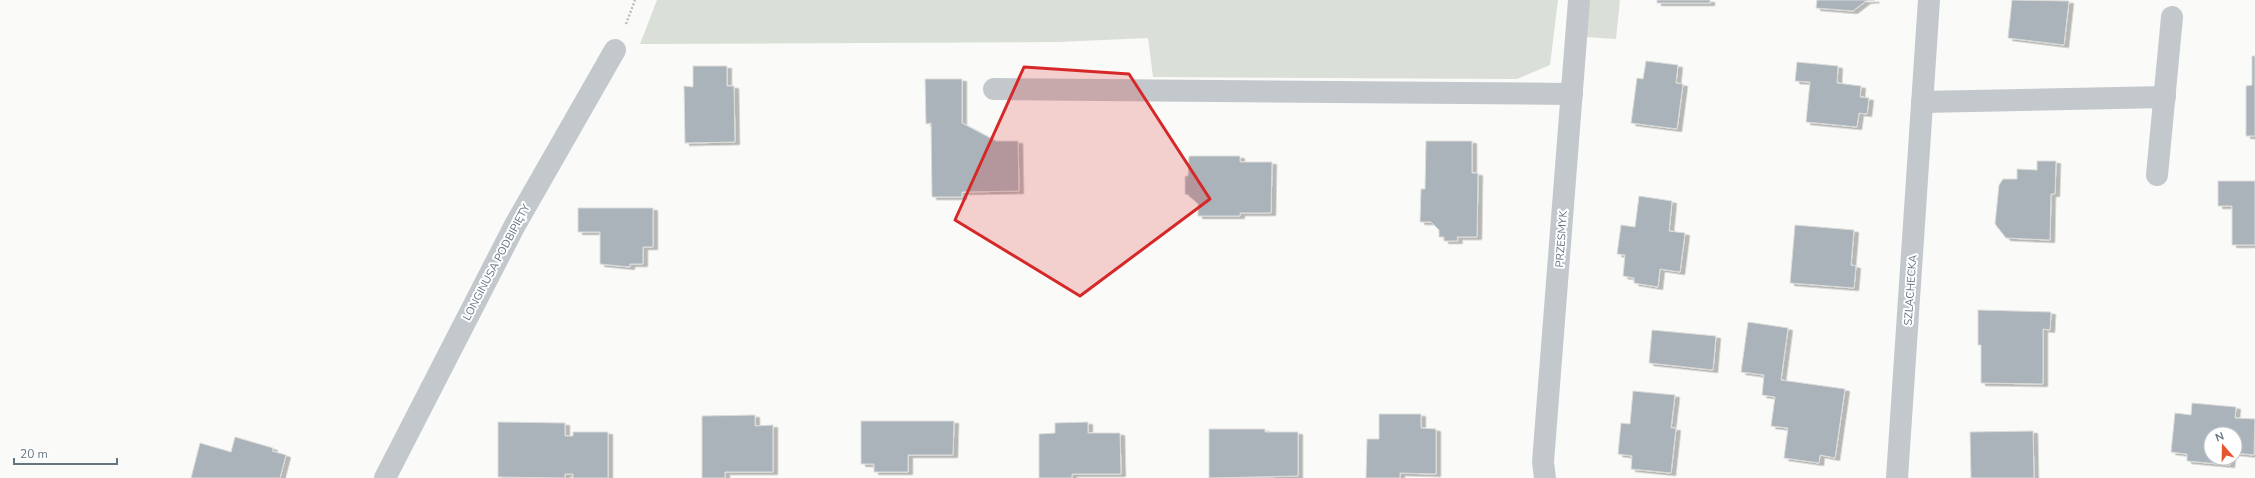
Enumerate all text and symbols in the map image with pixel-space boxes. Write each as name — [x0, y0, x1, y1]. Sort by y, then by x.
street label: LONGINUSA PODBIPIĘTY — [459, 201, 534, 323]
street label: PRZESMYK — [1552, 209, 1571, 268]
street label: SZLACHECKA — [1901, 254, 1920, 326]
north arrow — [2203, 426, 2243, 466]
text: N — [2213, 429, 2226, 446]
scale bar — [14, 440, 117, 466]
text: 20 m — [20, 446, 48, 462]

